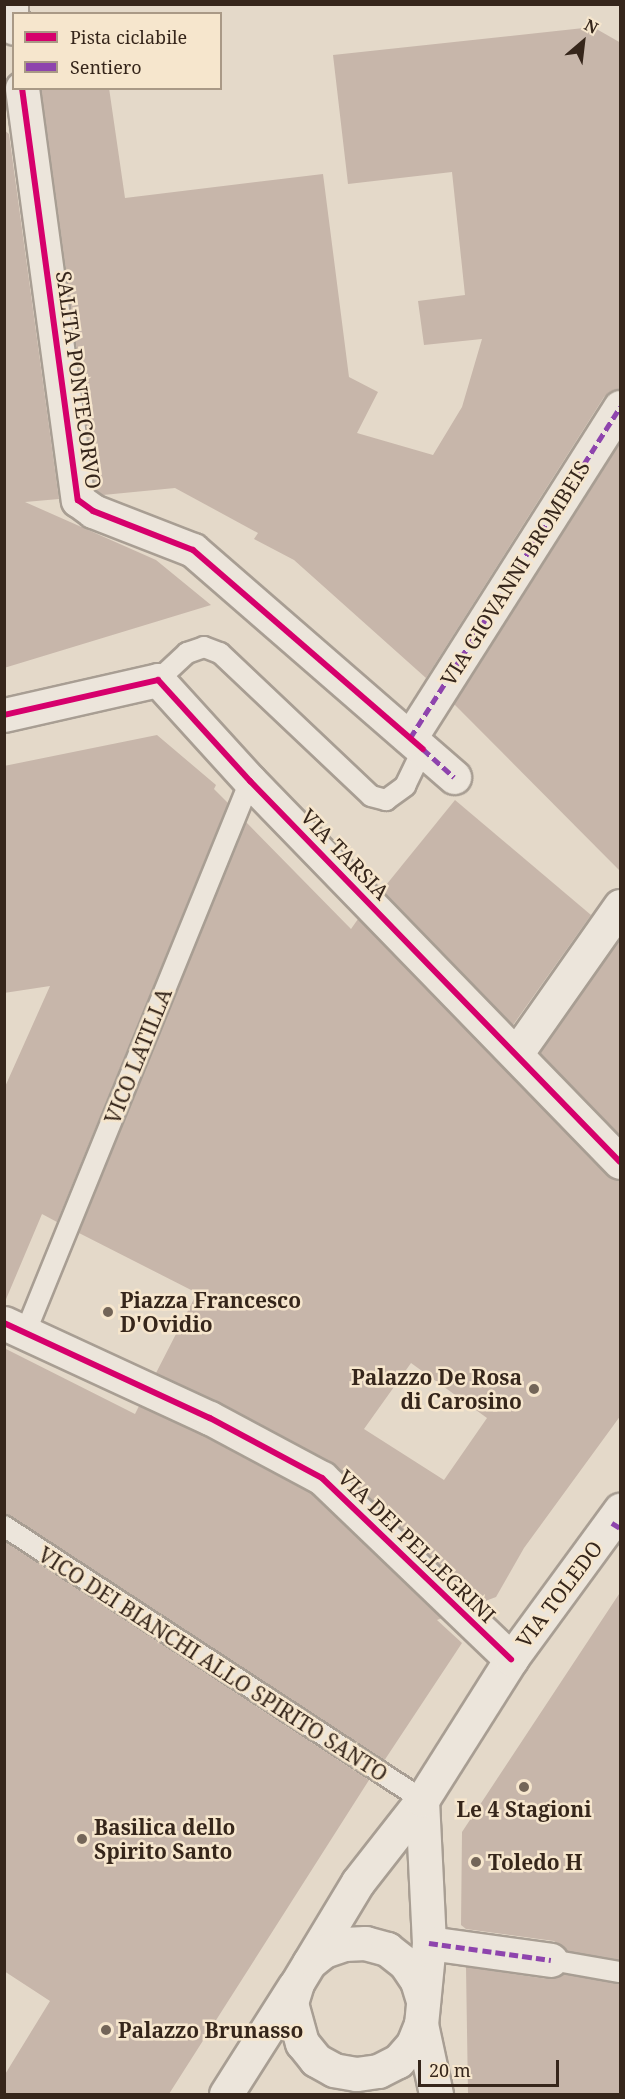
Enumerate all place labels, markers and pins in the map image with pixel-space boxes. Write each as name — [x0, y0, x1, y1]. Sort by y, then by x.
place label: Piazza Francesco D'Ovidio — [120, 1287, 301, 1337]
marker: Piazza Francesco D'Ovidio — [101, 1305, 115, 1319]
place label: Palazzo De Rosa di Carosino — [351, 1364, 522, 1414]
marker: Palazzo De Rosa di Carosino — [527, 1382, 541, 1396]
marker: Le 4 Stagioni — [517, 1780, 531, 1794]
place label: Le 4 Stagioni — [456, 1796, 592, 1822]
place label: Basilica dello Spirito Santo — [94, 1814, 235, 1864]
marker: Basilica dello Spirito Santo — [75, 1832, 89, 1846]
place label: Toledo H — [488, 1849, 582, 1875]
marker: Toledo H — [469, 1855, 483, 1869]
place label: Palazzo Brunasso — [118, 2017, 303, 2043]
marker: Palazzo Brunasso — [99, 2023, 113, 2037]

